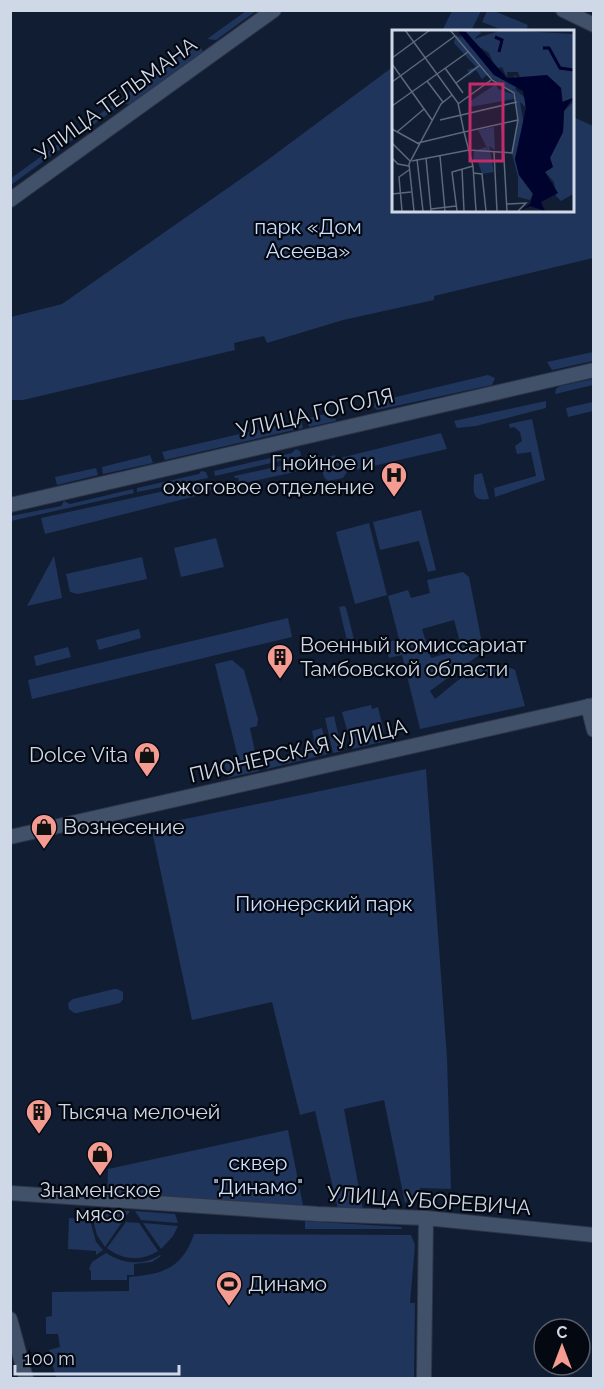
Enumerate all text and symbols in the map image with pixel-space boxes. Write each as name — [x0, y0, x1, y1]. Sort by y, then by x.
inset map — [392, 30, 574, 212]
street label: УЛИЦА ТЕЛЬМАНА — [30, 32, 201, 166]
park label: парк «Дом Асеева» — [254, 214, 362, 263]
street label: УЛИЦА ГОГОЛЯ — [234, 382, 396, 443]
place label: Гнойное и ожоговое отделение — [163, 450, 374, 499]
hospital icon: Гнойное и ожоговое отделение — [379, 460, 409, 498]
place label: Военный комиссариат Тамбовской области — [300, 632, 527, 681]
building icon: Военный комиссариат Тамбовской области — [265, 642, 295, 680]
street label: ПИОНЕРСКАЯ УЛИЦА — [187, 713, 409, 788]
shop icon: Dolce Vita — [132, 740, 162, 778]
place label: Dolce Vita — [29, 742, 128, 767]
shop icon: Вознесение — [29, 812, 59, 850]
place label: Вознесение — [63, 814, 185, 839]
park label: Пионерский парк — [235, 891, 413, 916]
building icon: Тысяча мелочей — [24, 1097, 54, 1135]
place label: Тысяча мелочей — [58, 1099, 220, 1124]
shop icon: Знаменское мясо — [85, 1139, 115, 1177]
park label: сквер "Динамо" — [213, 1150, 303, 1199]
place label: Знаменское мясо — [39, 1177, 161, 1226]
street label: УЛИЦА УБОРЕВИЧА — [326, 1181, 532, 1220]
sports icon: Динамо — [214, 1269, 244, 1307]
place label: Динамо — [248, 1271, 327, 1296]
north arrow — [532, 1317, 592, 1377]
text: С — [557, 1323, 568, 1342]
scale bar — [15, 1338, 178, 1376]
text: 100 m — [24, 1348, 75, 1369]

